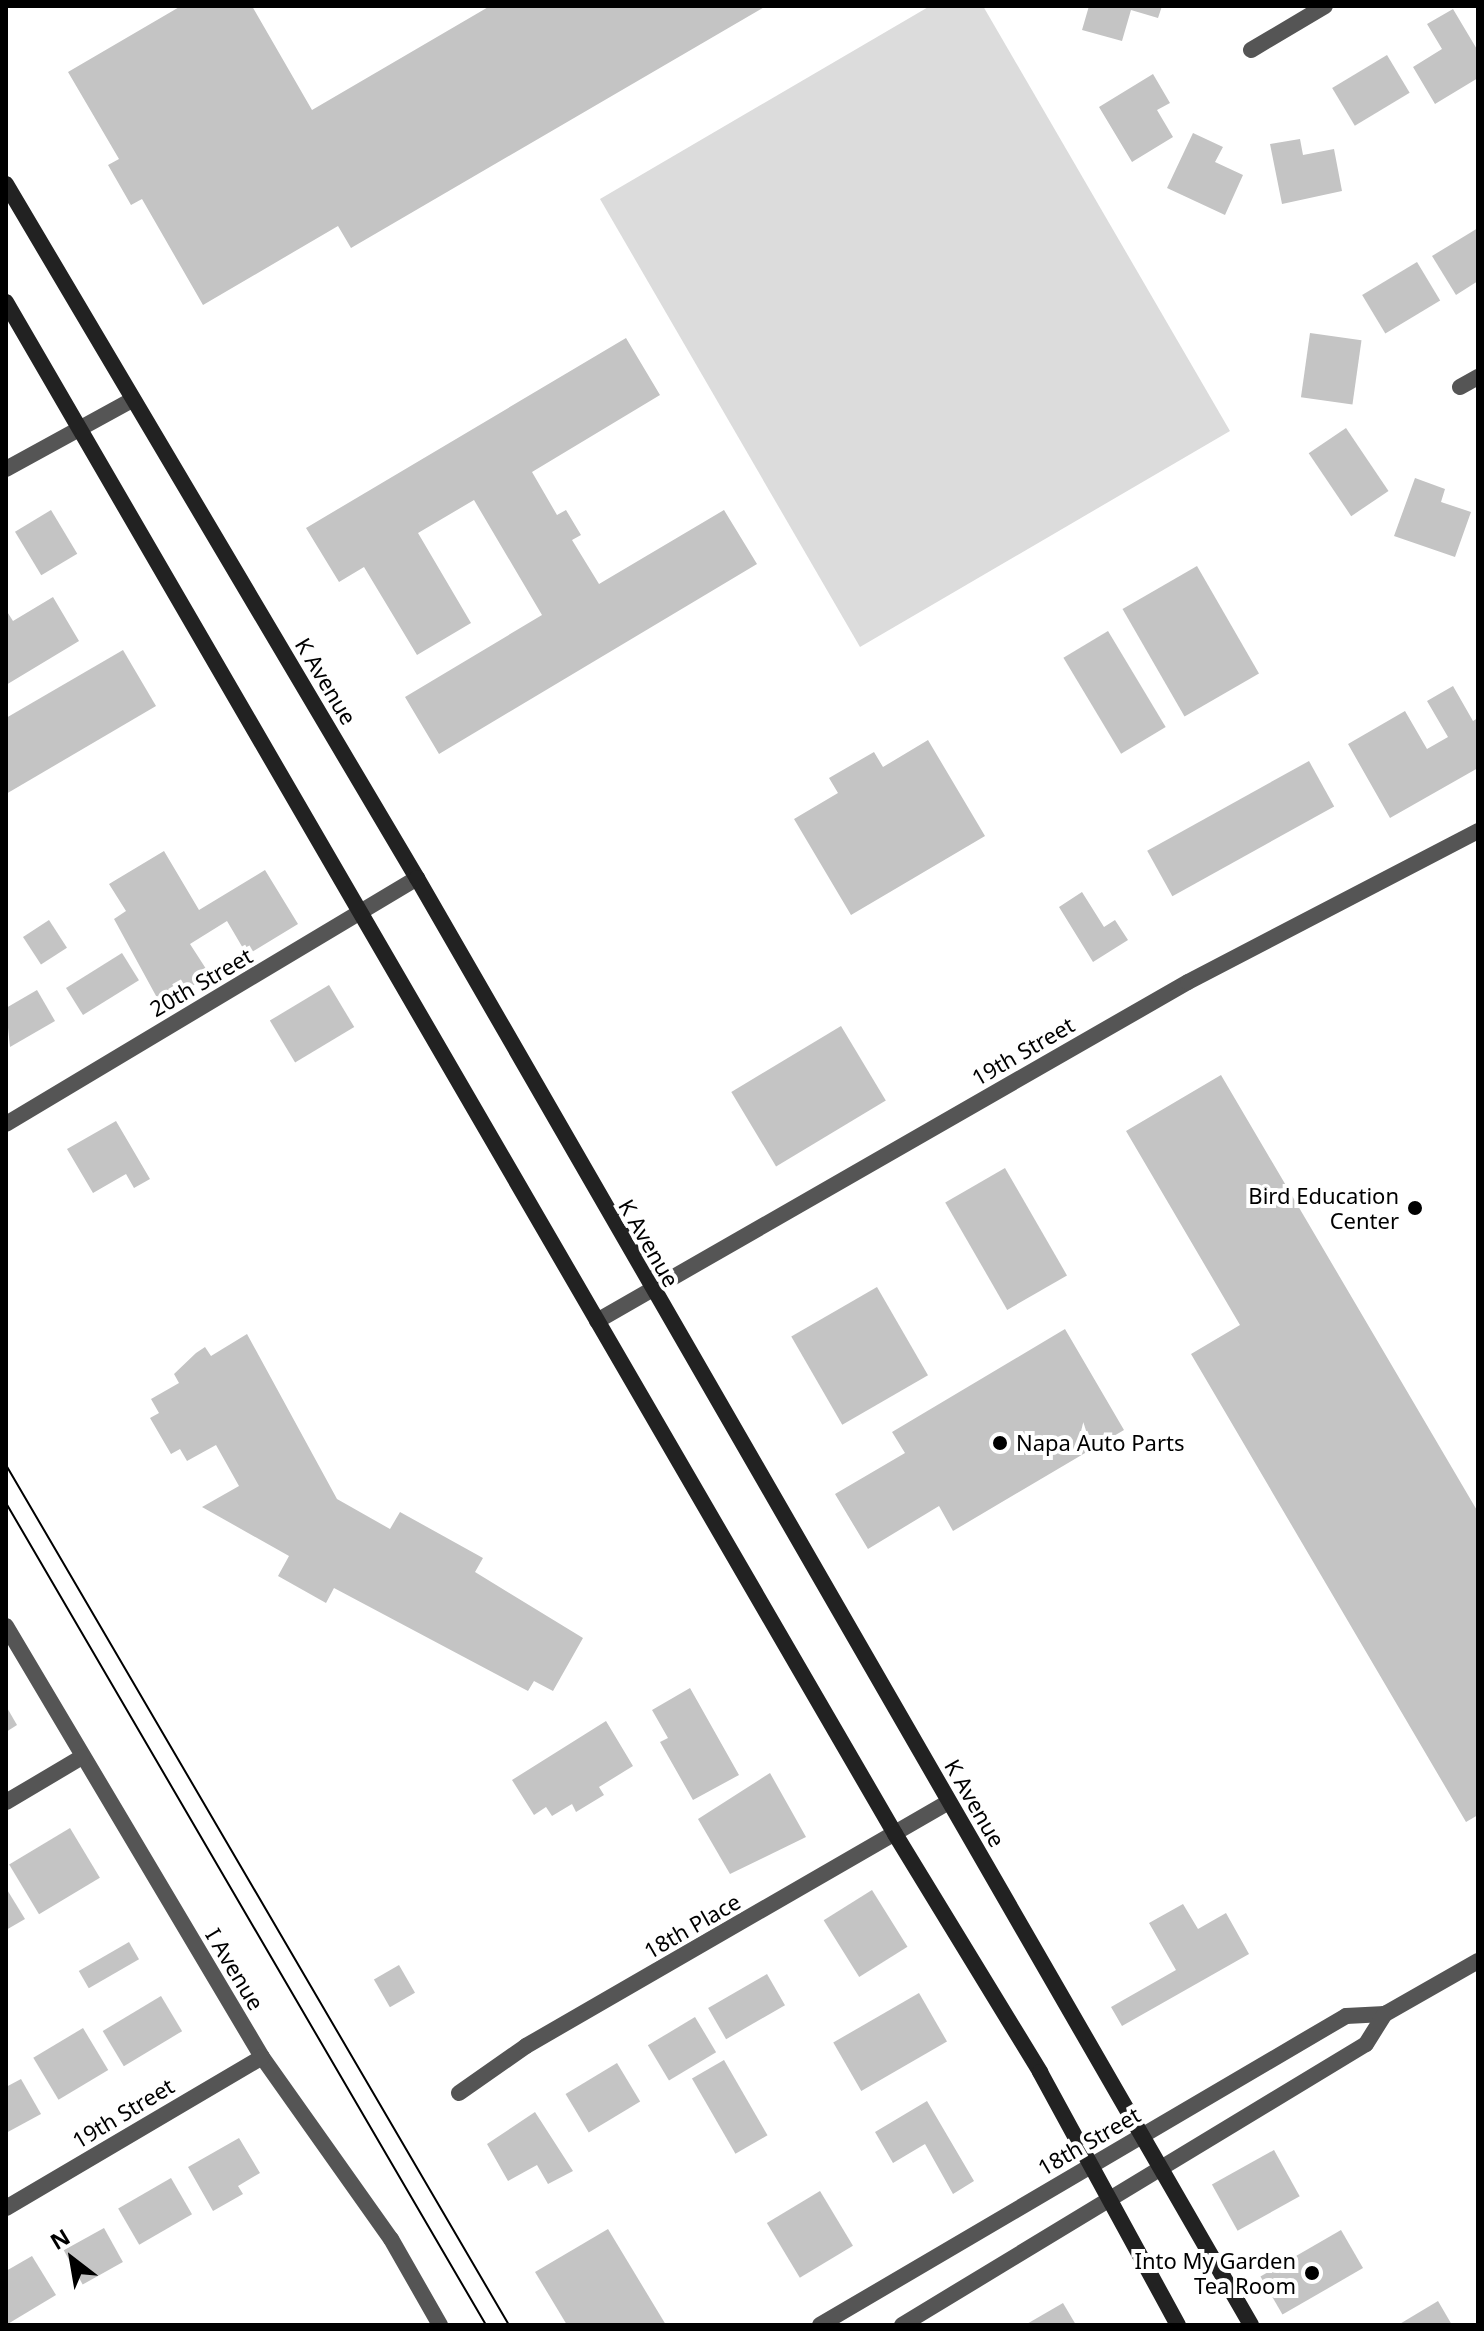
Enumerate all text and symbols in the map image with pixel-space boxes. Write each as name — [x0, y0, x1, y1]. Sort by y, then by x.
street label: K Avenue — [290, 633, 362, 729]
street label: 20th Street — [145, 942, 257, 1022]
street label: 19th Street — [967, 1011, 1079, 1091]
place label: Bird Education Center — [1248, 1182, 1399, 1234]
street label: K Avenue — [613, 1195, 685, 1291]
marker: Bird Education Center — [1406, 1199, 1424, 1217]
place label: Napa Auto Parts — [1016, 1430, 1184, 1456]
marker: Napa Auto Parts — [991, 1434, 1009, 1452]
street label: K Avenue — [939, 1755, 1011, 1851]
street label: 18th Place — [639, 1888, 745, 1964]
street label: I Avenue — [200, 1923, 270, 2015]
street label: 19th Street — [67, 2072, 179, 2154]
street label: 18th Street — [1033, 2101, 1145, 2181]
north arrow — [32, 2219, 112, 2299]
text: N — [44, 2221, 75, 2256]
place label: Into My Garden Tea Room — [1135, 2247, 1296, 2298]
marker: Into My Garden Tea Room — [1303, 2264, 1321, 2282]

